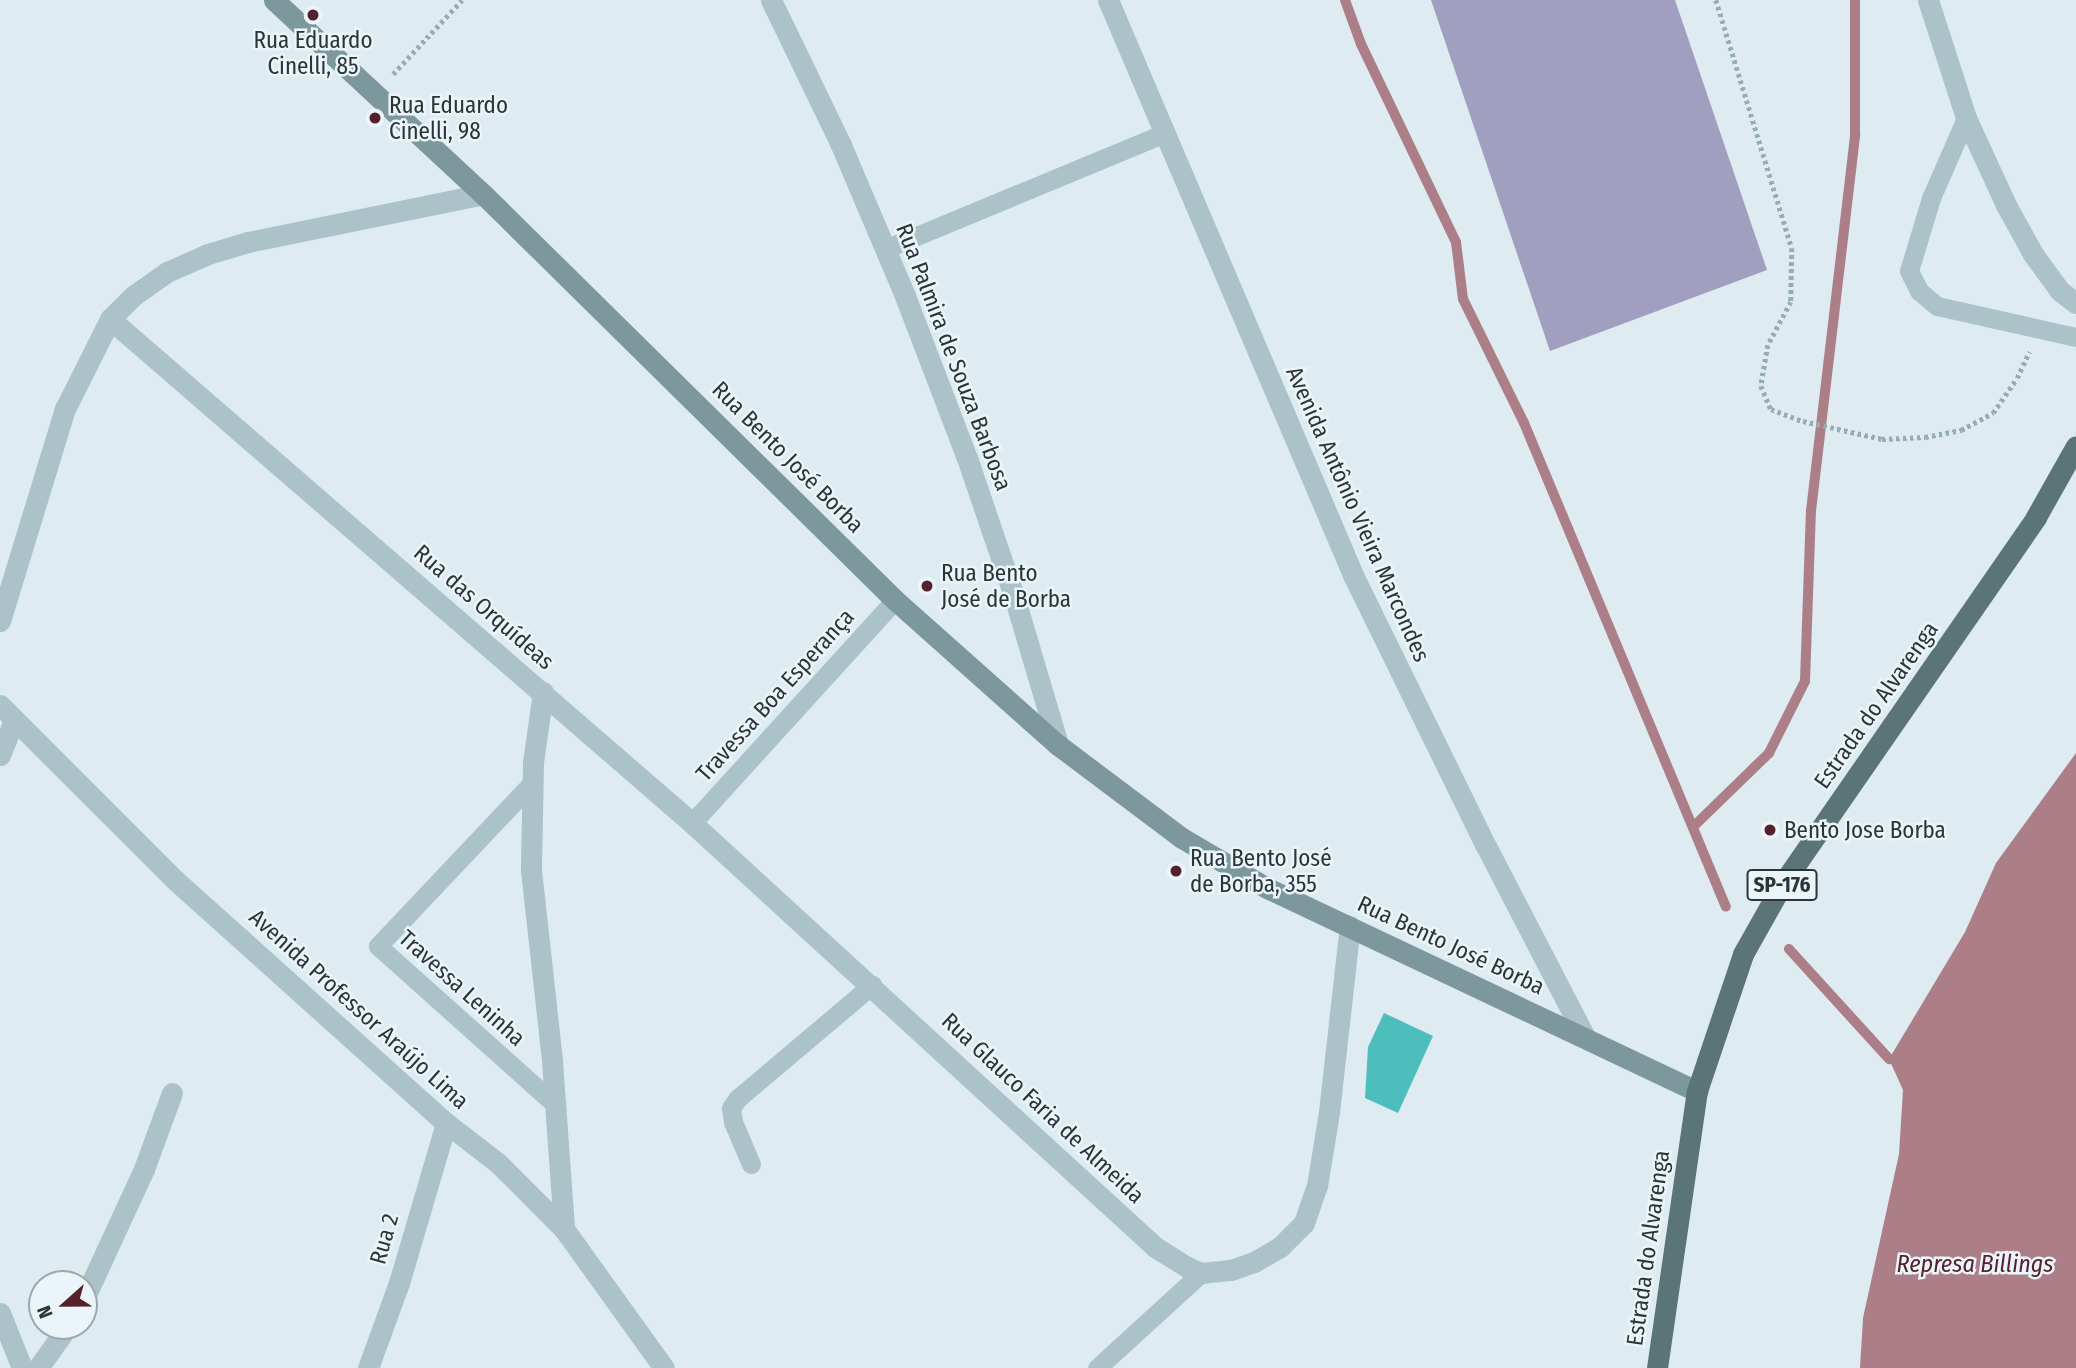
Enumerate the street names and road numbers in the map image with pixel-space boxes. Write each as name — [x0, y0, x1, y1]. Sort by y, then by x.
street label: Rua Palmira de Souza Barbosa — [890, 220, 1018, 494]
street label: Avenida Antônio Vieira Marcondes — [1280, 362, 1436, 666]
street label: Rua Bento José Borba — [706, 375, 870, 539]
street label: Rua das Orquídeas — [408, 539, 560, 675]
street label: Travessa Boa Esperança — [690, 603, 860, 787]
street label: Estrada do Alvarenga — [1808, 616, 1944, 794]
road number: SP-176 — [1745, 868, 1819, 903]
street label: Rua Bento José Borba — [1353, 890, 1549, 1000]
street label: Avenida Professor Araújo Lima — [244, 903, 474, 1115]
street label: Travessa Leninha — [393, 924, 531, 1052]
street label: Rua Glauco Faria de Almeida — [936, 1007, 1150, 1209]
street label: Estrada do Alvarenga — [1621, 1149, 1675, 1347]
street label: Rua 2 — [364, 1211, 404, 1267]

